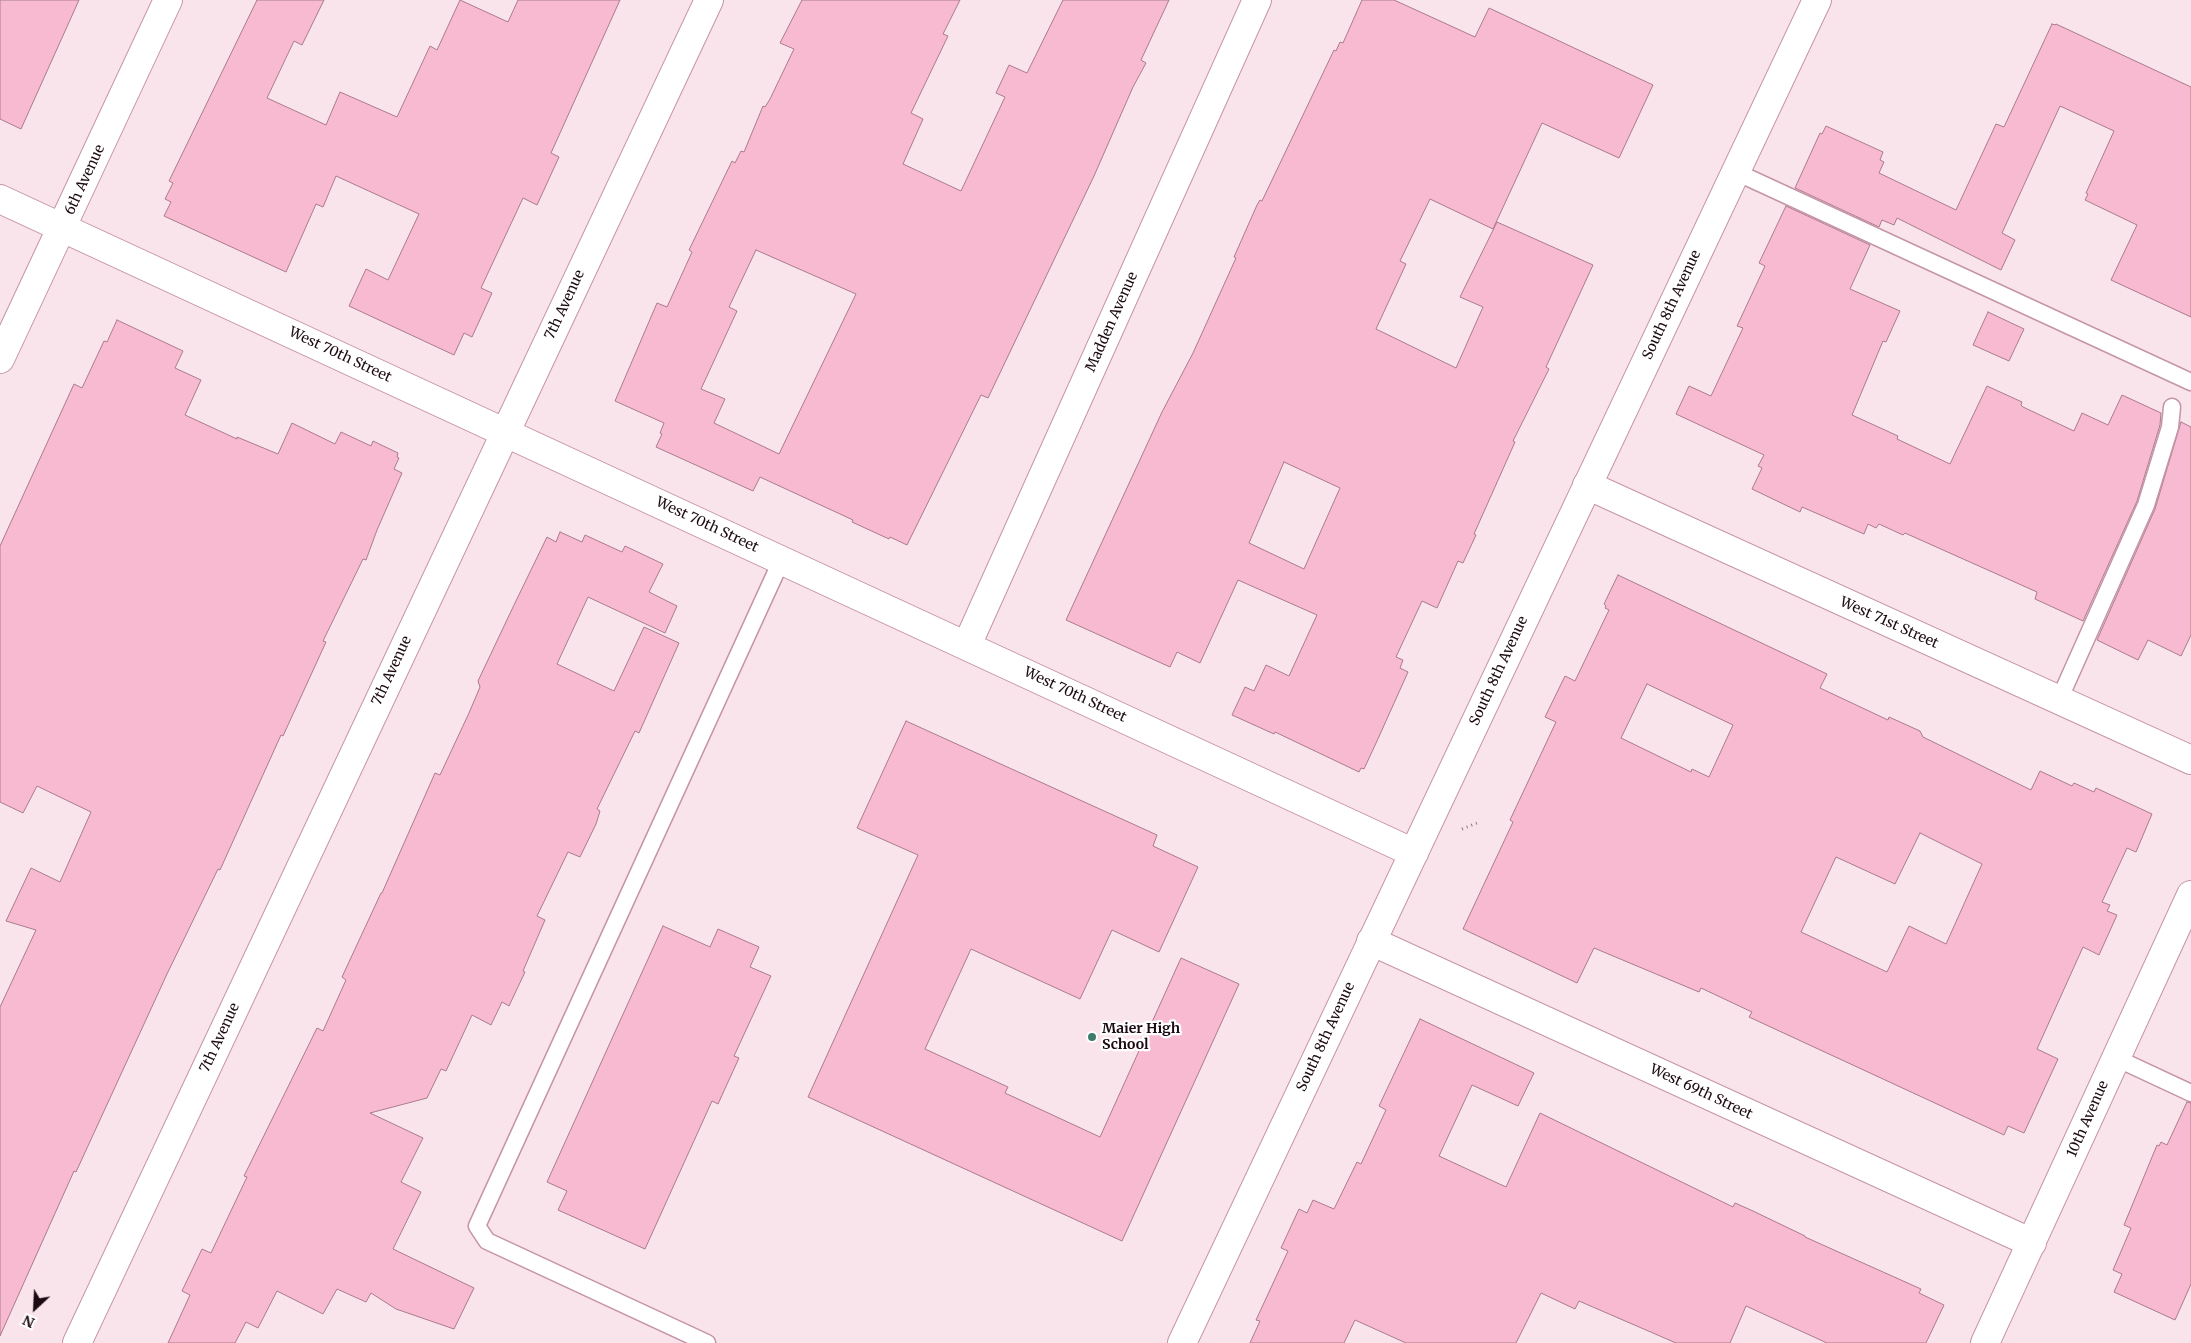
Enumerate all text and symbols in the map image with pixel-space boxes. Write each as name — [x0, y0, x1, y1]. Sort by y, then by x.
street label: 6th Avenue — [61, 142, 109, 218]
street label: South 8th Avenue — [1639, 248, 1705, 362]
street label: 7th Avenue — [542, 268, 588, 342]
street label: Madden Avenue — [1082, 269, 1142, 375]
street label: West 70th Street — [286, 324, 394, 386]
street label: West 70th Street — [653, 494, 761, 556]
street label: West 71st Street — [1837, 594, 1941, 652]
street label: South 8th Avenue — [1466, 614, 1532, 728]
street label: 7th Avenue — [369, 634, 415, 708]
street label: West 70th Street — [1021, 664, 1129, 726]
street label: South 8th Avenue — [1293, 980, 1359, 1094]
street label: 7th Avenue — [197, 1001, 243, 1075]
place label: Maier High School — [1102, 1021, 1180, 1054]
marker: Maier High School — [1086, 1031, 1098, 1043]
street label: West 69th Street — [1647, 1061, 1755, 1123]
street label: 10th Avenue — [2064, 1078, 2112, 1160]
north arrow — [10, 1283, 60, 1333]
text: N — [20, 1311, 37, 1332]

